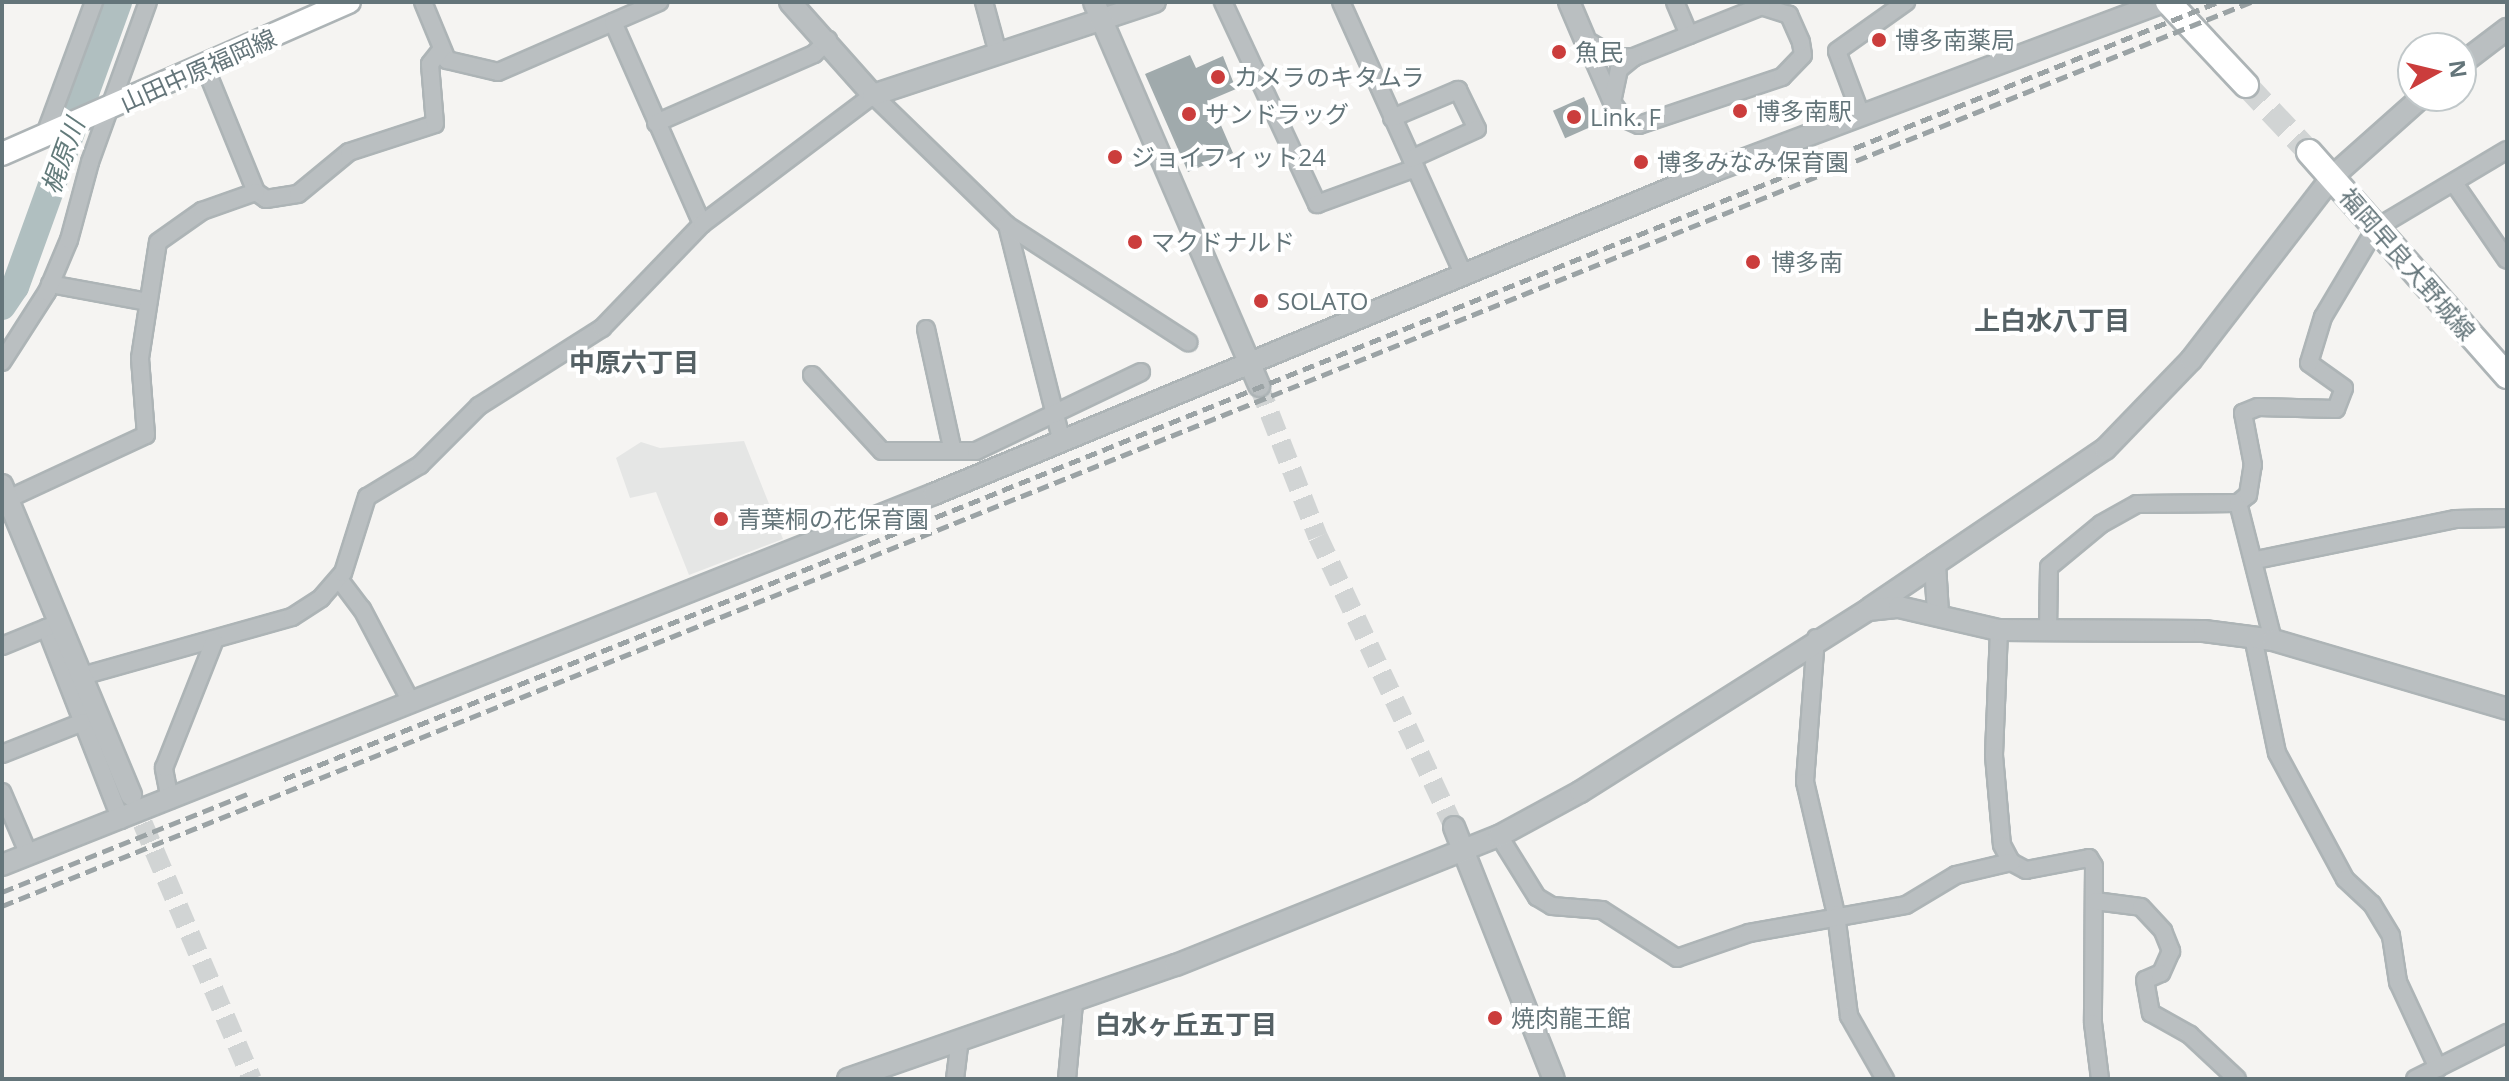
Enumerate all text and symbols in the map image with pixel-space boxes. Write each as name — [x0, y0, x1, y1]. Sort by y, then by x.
street label: 山田中原福岡線 — [115, 23, 281, 117]
place label: 博多南薬局 — [1895, 26, 2015, 54]
marker: 博多南薬局 — [1870, 31, 1888, 49]
north arrow — [2397, 32, 2477, 112]
place label: 魚民 — [1575, 38, 1623, 66]
marker: 魚民 — [1550, 43, 1568, 61]
text: N — [2443, 58, 2475, 80]
place label: カメラのキタムラ — [1234, 63, 1426, 91]
marker: カメラのキタムラ — [1209, 68, 1227, 86]
place label: 博多南駅 — [1756, 97, 1852, 125]
place label: サンドラッグ — [1205, 100, 1349, 128]
marker: 博多南駅 — [1731, 102, 1749, 120]
place label: Link. F — [1590, 103, 1661, 131]
marker: サンドラッグ — [1180, 105, 1198, 123]
marker: Link. F — [1565, 108, 1583, 126]
water label: 梶原川 — [35, 114, 91, 198]
place label: ジョイフィット24 — [1131, 143, 1326, 171]
marker: ジョイフィット24 — [1106, 148, 1124, 166]
place label: 博多みなみ保育園 — [1657, 148, 1849, 176]
marker: 博多みなみ保育園 — [1632, 153, 1650, 171]
street label: 福岡早良大野城線 — [2334, 182, 2482, 346]
place label: マクドナルド — [1151, 228, 1295, 256]
marker: マクドナルド — [1126, 233, 1144, 251]
place label: 博多南 — [1771, 248, 1843, 276]
marker: 博多南 — [1742, 251, 1764, 273]
place label: SOLATO — [1277, 287, 1368, 315]
marker: SOLATO — [1252, 292, 1270, 310]
district label: 上白水八丁目 — [1974, 305, 2130, 337]
district label: 中原六丁目 — [569, 347, 699, 379]
place label: 青葉桐の花保育園 — [737, 505, 929, 533]
marker: 青葉桐の花保育園 — [712, 510, 730, 528]
place label: 焼肉龍王館 — [1511, 1004, 1631, 1032]
district label: 白水ヶ丘五丁目 — [1095, 1009, 1277, 1041]
marker: 焼肉龍王館 — [1486, 1009, 1504, 1027]

